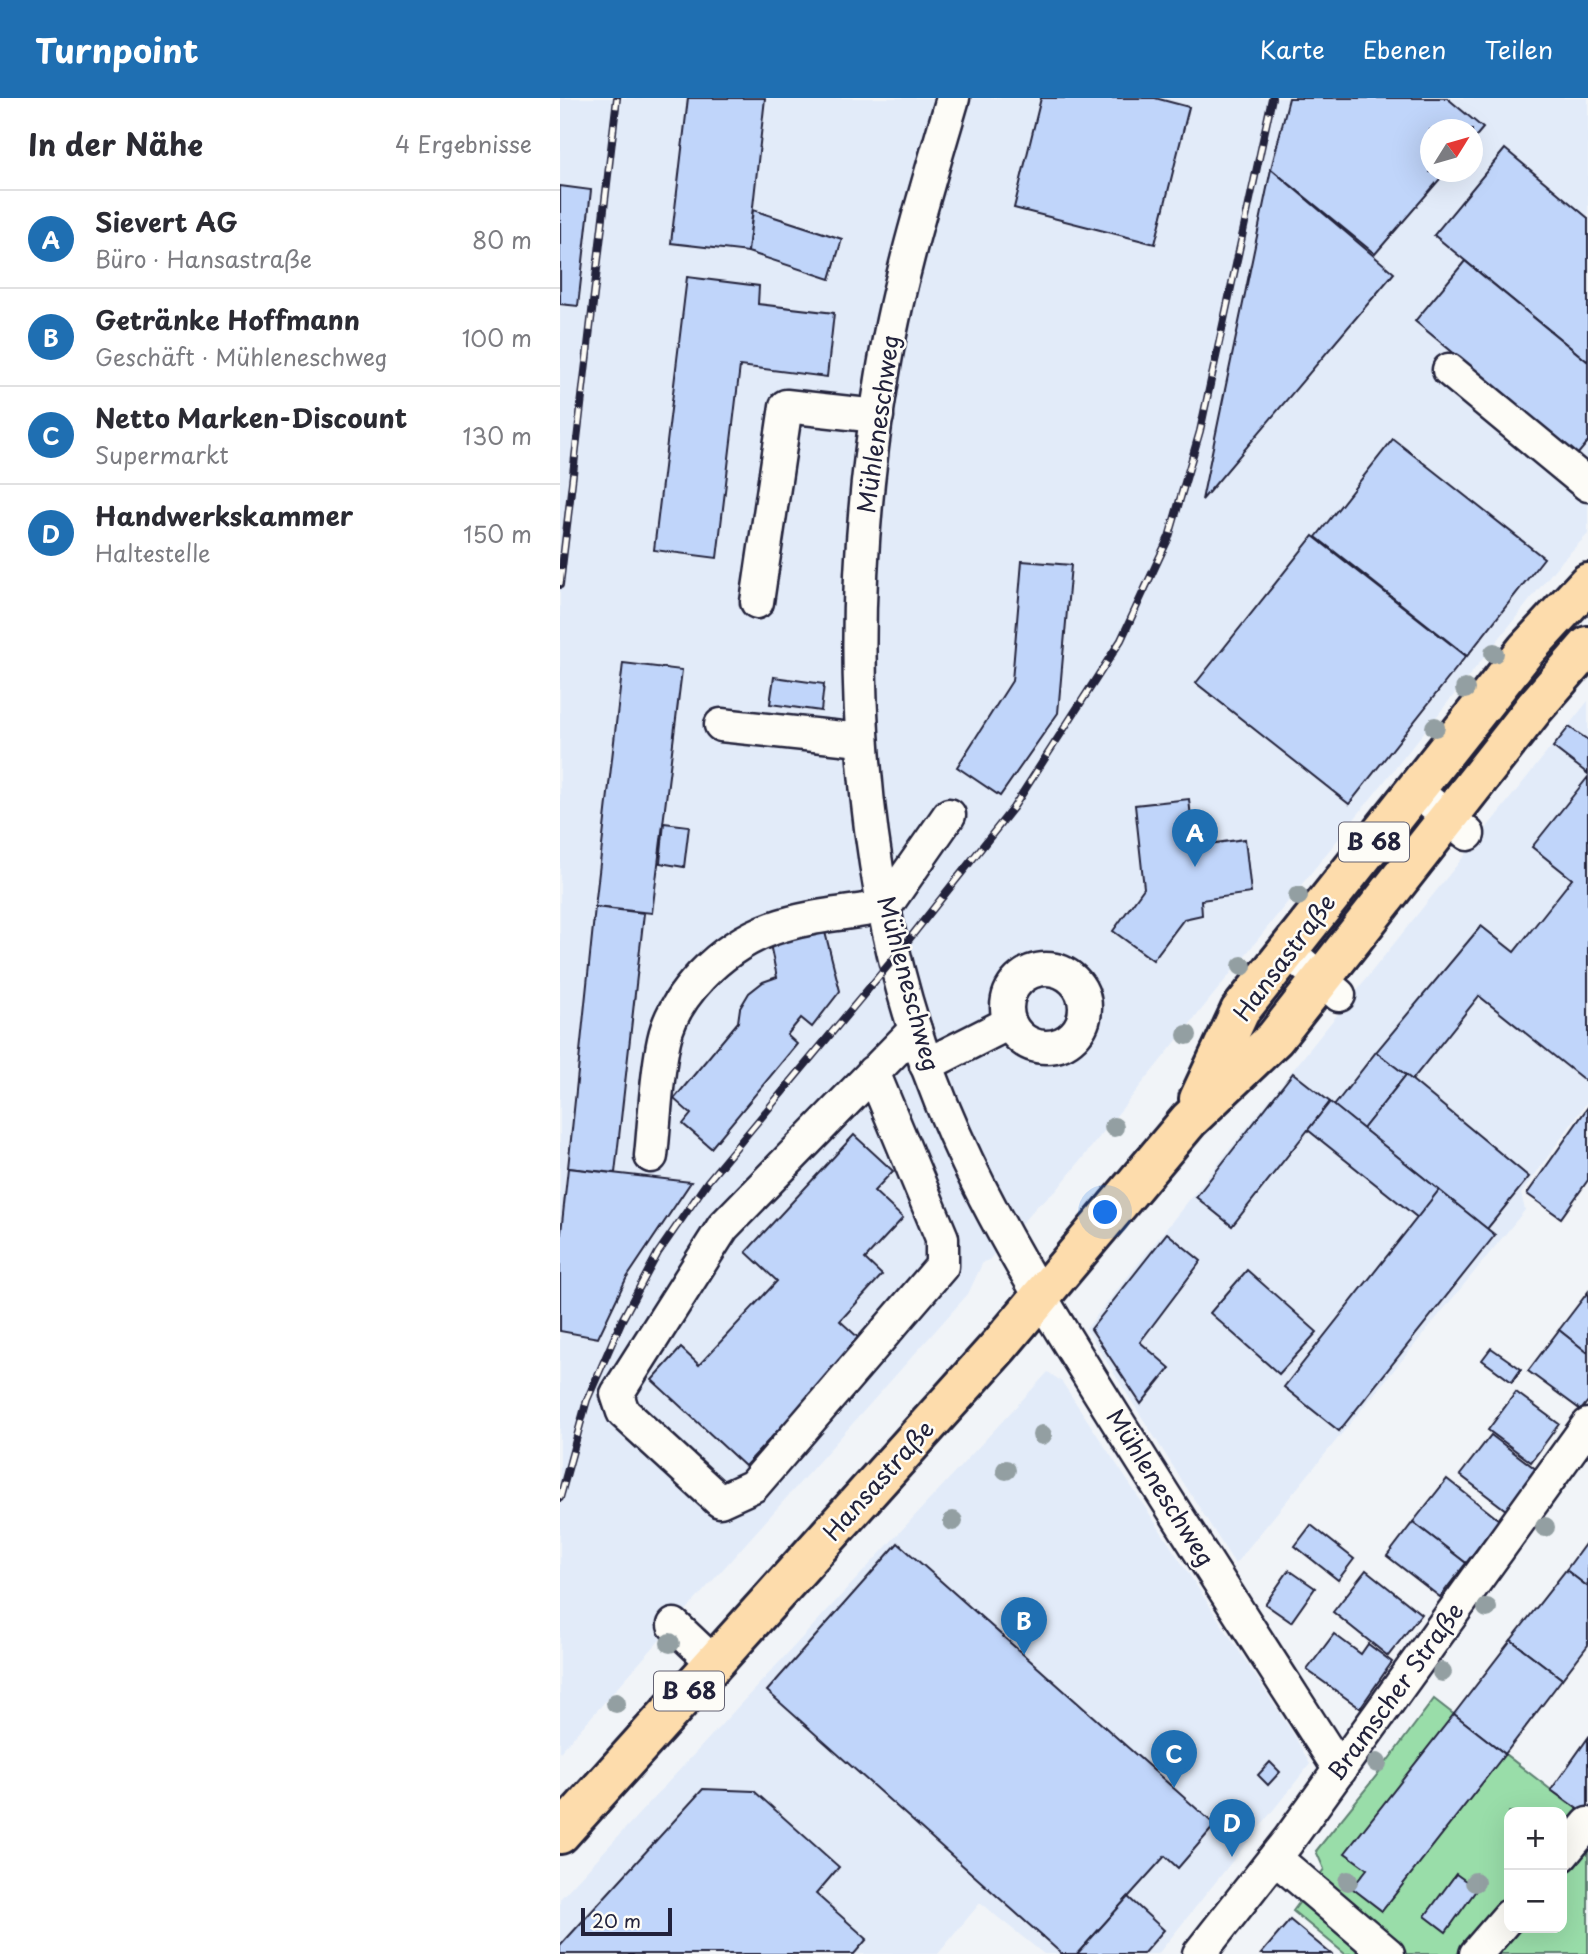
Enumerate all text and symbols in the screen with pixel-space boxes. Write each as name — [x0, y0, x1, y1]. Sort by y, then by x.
text: Turnpoint — [35, 24, 199, 74]
text: Karte — [1260, 31, 1325, 67]
text: Ebenen — [1363, 31, 1446, 67]
text: Teilen — [1484, 31, 1553, 67]
north arrow — [1420, 119, 1483, 182]
text: In der Nähe — [28, 121, 203, 166]
text: 4 Ergebnisse — [395, 126, 532, 161]
text: Sievert AG — [95, 202, 238, 241]
text: A — [42, 222, 60, 257]
text: 80 m — [472, 222, 532, 257]
text: Büro · Hansastraße — [95, 241, 312, 276]
text: Getränke Hoffmann — [95, 300, 360, 339]
text: B — [43, 320, 59, 355]
text: 100 m — [462, 320, 532, 355]
street label: Mühleneschweg — [847, 332, 907, 515]
text: Geschäft · Mühleneschweg — [95, 339, 388, 374]
text: Netto Marken-Discount — [95, 398, 407, 437]
text: C — [42, 418, 60, 453]
text: 130 m — [462, 418, 532, 453]
text: Supermarkt — [95, 437, 229, 472]
text: Handwerkskammer — [95, 496, 353, 535]
text: D — [42, 516, 60, 551]
text: 150 m — [463, 516, 532, 551]
text: Haltestelle — [95, 535, 210, 570]
pin: A — [1172, 809, 1218, 867]
road number: B 68 — [1339, 822, 1409, 862]
street label: Hansastraße — [1223, 885, 1343, 1028]
street label: Mühleneschweg — [869, 892, 951, 1075]
your location — [1088, 1195, 1122, 1229]
street label: Mühleneschweg — [1099, 1401, 1225, 1573]
street label: Hansastraße — [813, 1411, 942, 1548]
street label: Bramscher Straße — [1317, 1594, 1471, 1787]
pin: B — [1001, 1597, 1047, 1655]
road number: B 68 — [654, 1672, 724, 1710]
pin: C — [1151, 1730, 1197, 1788]
pin: D — [1209, 1799, 1255, 1857]
map controls — [1504, 1807, 1567, 1933]
button: + — [1504, 1807, 1567, 1870]
button: − — [1504, 1870, 1567, 1933]
scale bar — [581, 1905, 672, 1937]
text: 20 m — [592, 1906, 641, 1934]

